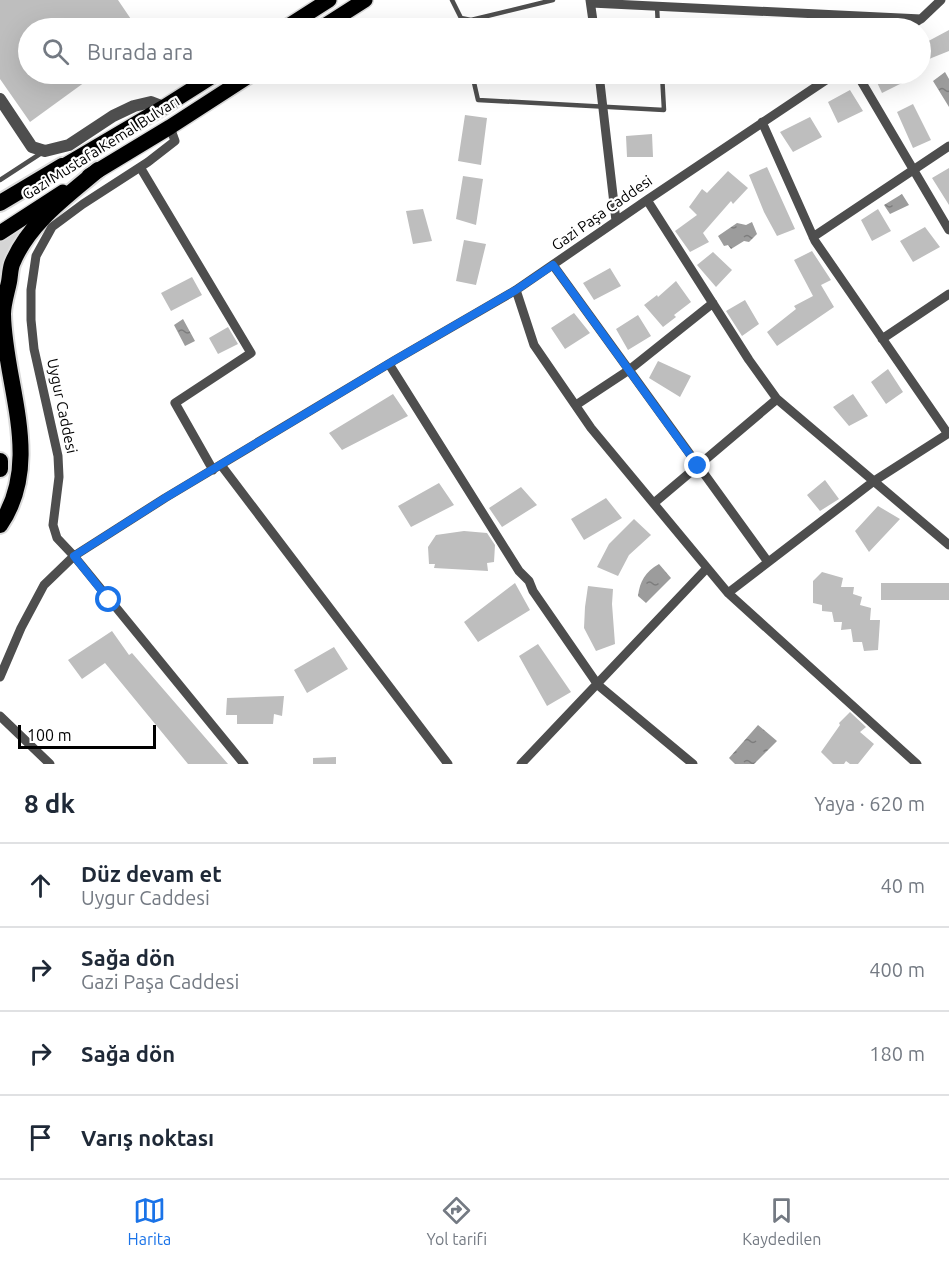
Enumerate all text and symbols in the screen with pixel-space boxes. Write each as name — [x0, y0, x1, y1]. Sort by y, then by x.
search box — [18, 18, 931, 84]
icon: search — [39, 35, 72, 68]
text: Burada ara — [87, 39, 193, 64]
street label: Gazi Mustafa Kemal Bulvarı — [19, 92, 182, 203]
street label: Gazi Paşa Caddesi — [548, 172, 655, 254]
street label: Uygur Caddesi — [44, 357, 81, 455]
route end — [684, 452, 710, 478]
route start — [95, 586, 121, 612]
scale bar — [18, 722, 156, 750]
text: 100 m — [27, 726, 72, 744]
text: 8 dk — [24, 789, 75, 818]
text: Yaya · 620 m — [814, 792, 925, 815]
text: Düz devam et — [81, 861, 222, 886]
icon: ahead — [24, 869, 57, 902]
text: 40 m — [881, 874, 925, 897]
text: Uygur Caddesi — [81, 886, 210, 909]
text: Sağa dön — [81, 945, 175, 970]
icon: right — [24, 953, 57, 986]
text: 400 m — [869, 958, 925, 981]
text: Gazi Paşa Caddesi — [81, 970, 239, 993]
icon: right — [24, 1037, 57, 1070]
text: Sağa dön — [81, 1041, 175, 1066]
text: 180 m — [869, 1042, 925, 1065]
icon: arrive — [24, 1121, 57, 1154]
text: Varış noktası — [81, 1125, 214, 1150]
tab: Harita — [128, 1194, 171, 1248]
tab: Yol tarifi — [426, 1194, 487, 1248]
tab: Kaydedilen — [742, 1194, 821, 1248]

